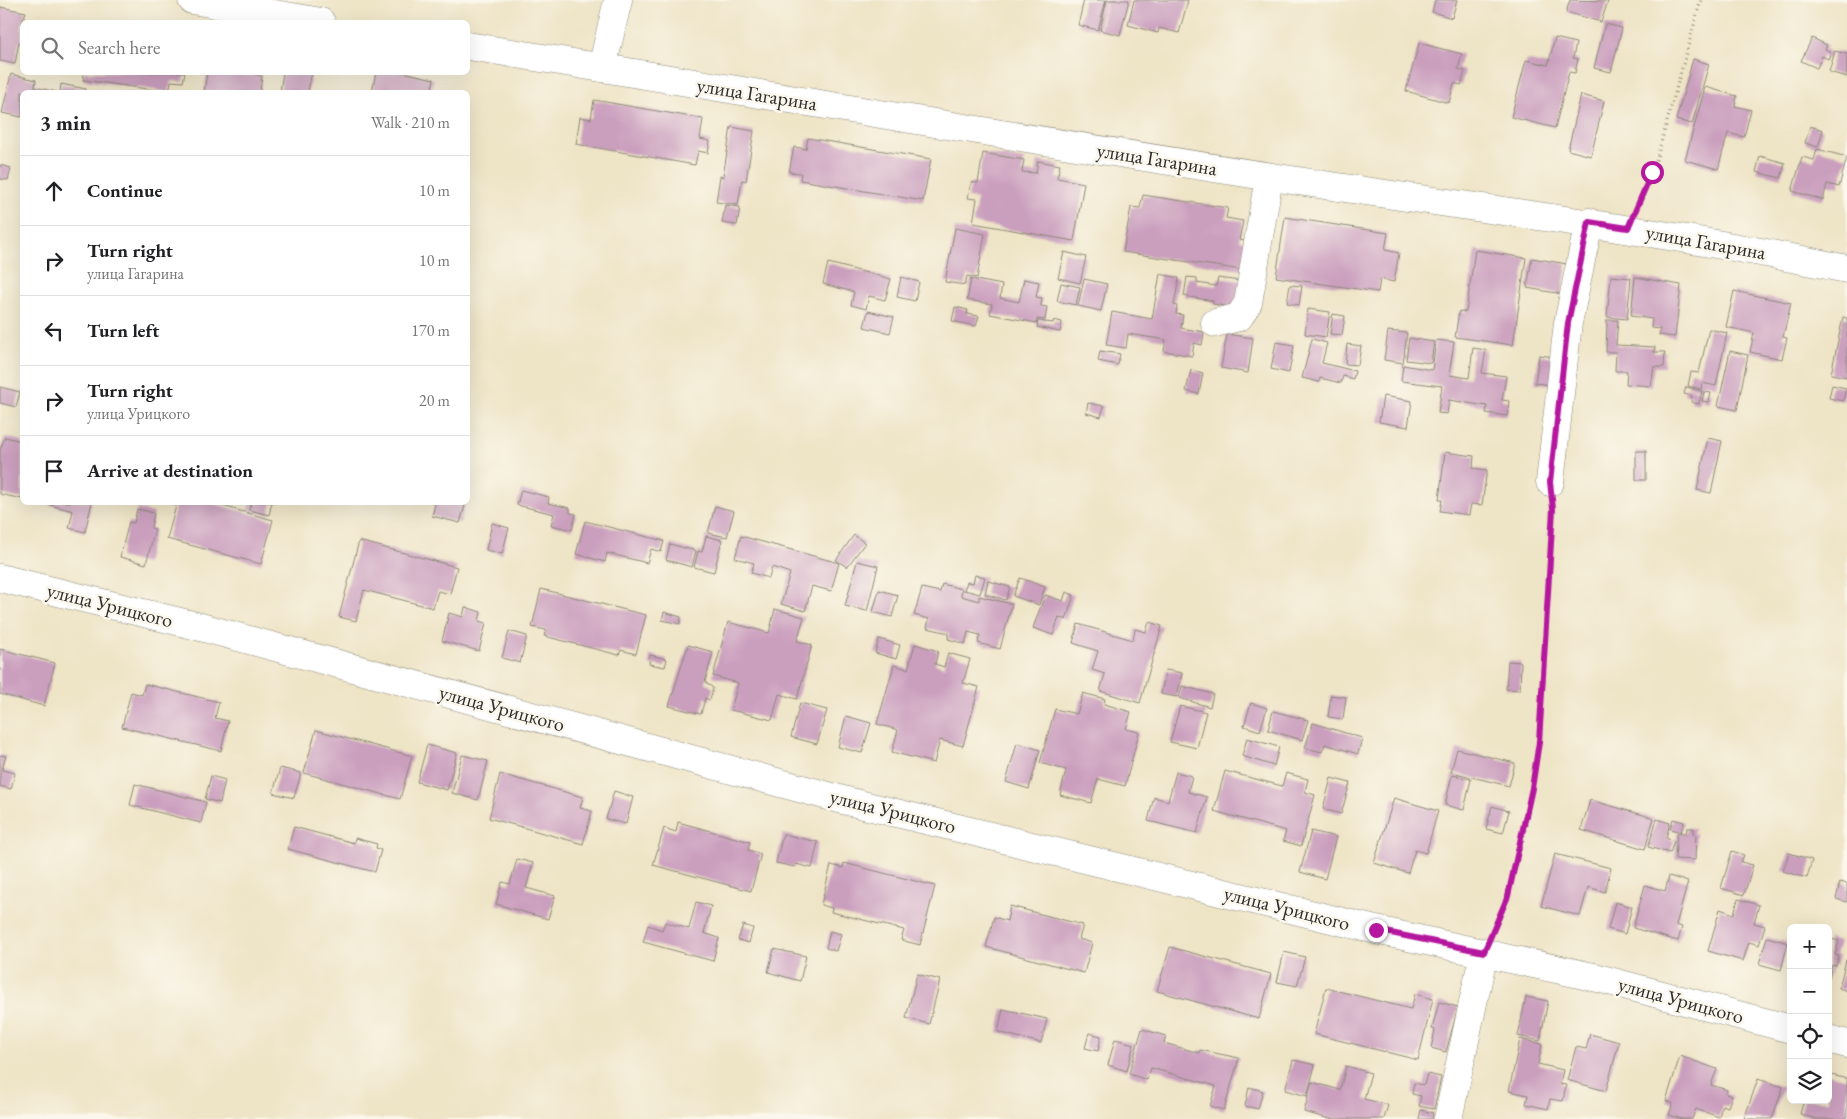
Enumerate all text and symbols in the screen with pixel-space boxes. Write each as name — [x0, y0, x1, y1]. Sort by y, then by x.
search box — [20, 20, 470, 75]
icon: search — [38, 34, 66, 62]
text: Search here — [78, 35, 160, 60]
street label: улица Гагарина — [695, 72, 819, 116]
text: 3 min — [40, 109, 91, 136]
text: Walk · 210 m — [371, 112, 450, 133]
street label: улица Гагарина — [1095, 137, 1219, 181]
route start — [1641, 161, 1664, 184]
icon: ahead — [40, 177, 68, 205]
text: Continue — [87, 178, 162, 203]
text: 10 m — [419, 180, 450, 201]
street label: улица Гагарина — [1644, 219, 1768, 265]
text: Turn right — [87, 238, 173, 263]
icon: right — [40, 247, 68, 275]
text: 10 m — [419, 250, 450, 271]
text: улица Гагарина — [87, 263, 184, 284]
icon: left — [40, 317, 68, 345]
text: Turn left — [87, 318, 159, 343]
text: 170 m — [411, 320, 450, 341]
text: Turn right — [87, 378, 173, 403]
icon: right — [40, 387, 68, 415]
text: 20 m — [419, 390, 450, 411]
text: улица Урицкого — [87, 403, 190, 424]
icon: arrive — [40, 457, 68, 485]
text: Arrive at destination — [87, 458, 253, 483]
street label: улица Урицкого — [44, 577, 176, 633]
street label: улица Урицкого — [436, 679, 568, 737]
street label: улица Урицкого — [827, 783, 959, 839]
street label: улица Урицкого — [1221, 880, 1353, 936]
route end — [1365, 919, 1388, 942]
map controls — [1787, 924, 1832, 1104]
button: + — [1787, 924, 1832, 969]
button: − — [1787, 969, 1832, 1014]
street label: улица Урицкого — [1615, 971, 1747, 1029]
button: locate — [1787, 1014, 1832, 1059]
button: layers — [1787, 1059, 1832, 1104]

